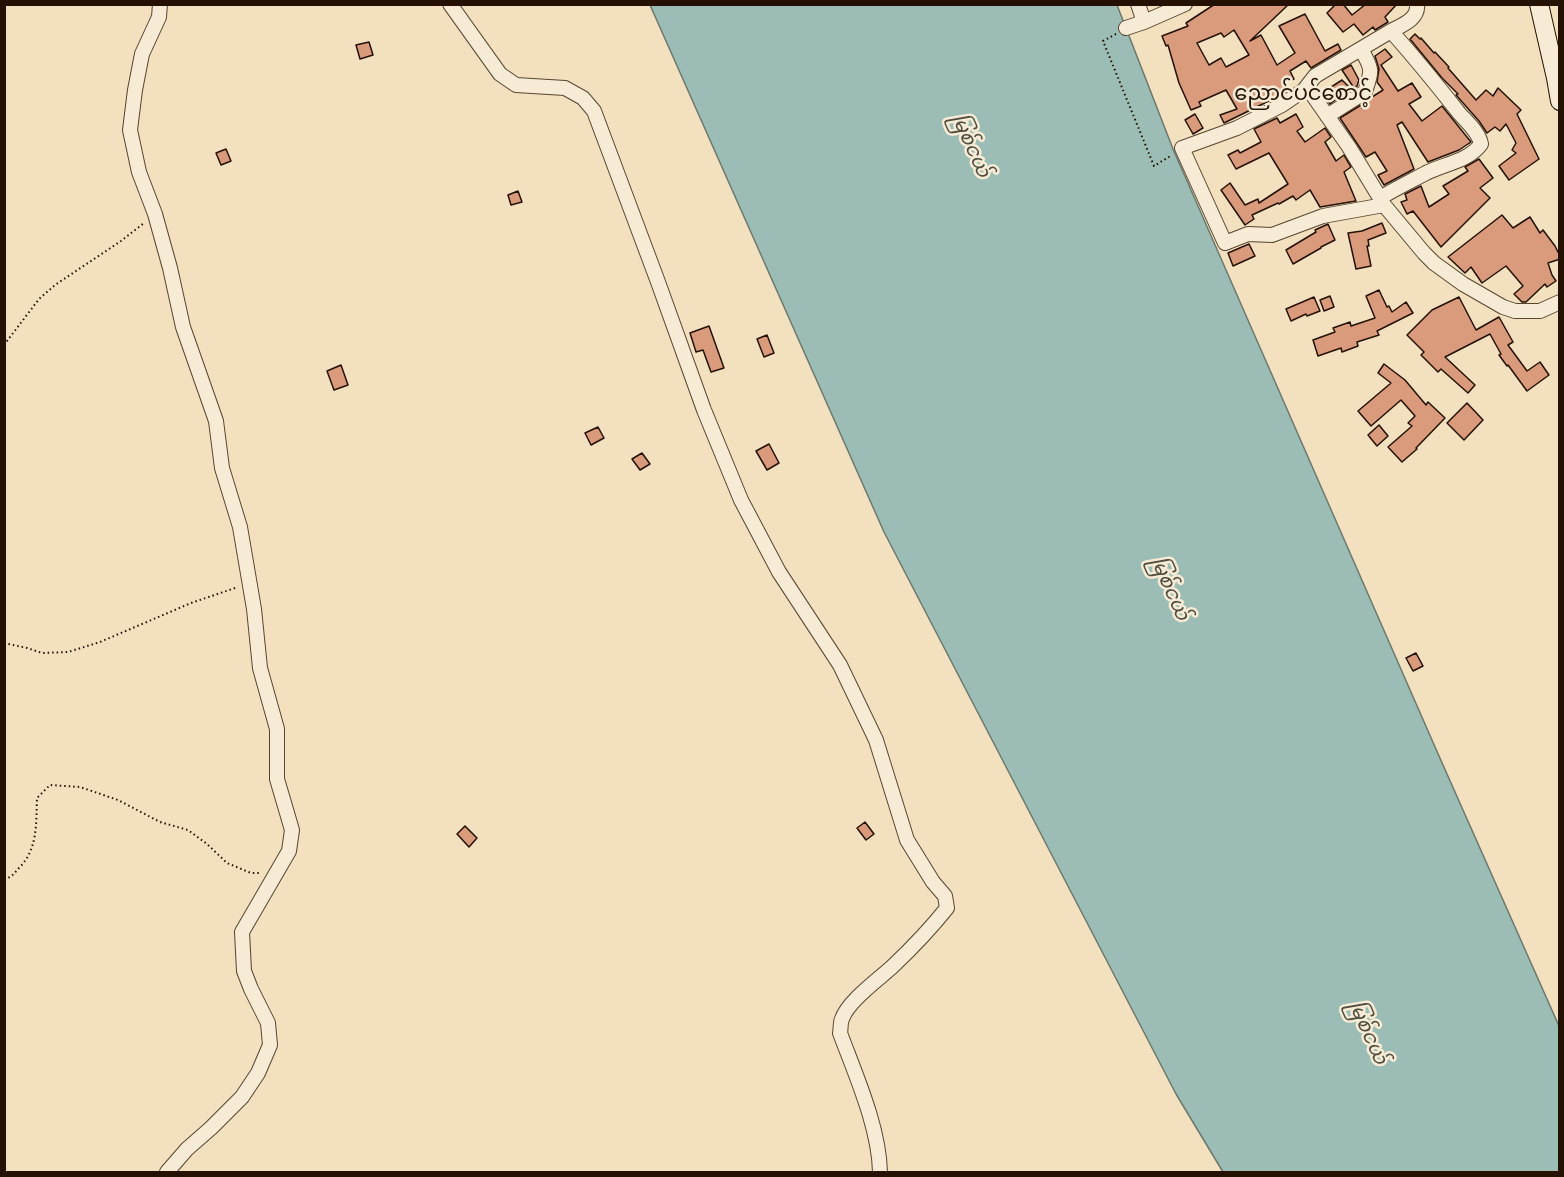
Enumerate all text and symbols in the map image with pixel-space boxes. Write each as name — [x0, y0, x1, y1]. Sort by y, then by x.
district label: ညောင်ပင်စောင့် — [1234, 82, 1372, 108]
water label: မြစ်ငယ် — [945, 110, 995, 182]
water label: မြစ်ငယ် — [1144, 553, 1194, 625]
water label: မြစ်ငယ် — [1342, 997, 1392, 1069]

